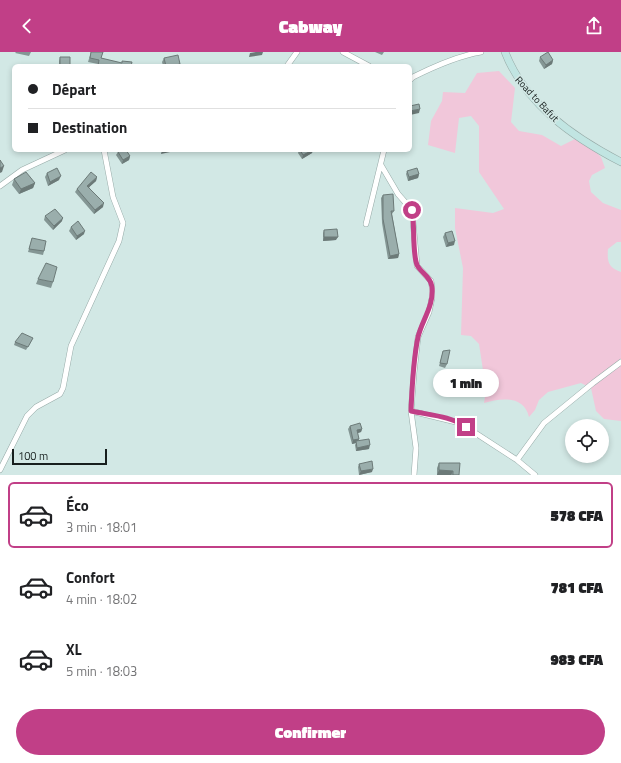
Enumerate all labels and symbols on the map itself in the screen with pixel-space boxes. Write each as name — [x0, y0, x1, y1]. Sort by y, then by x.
street label: Road to Bafut — [512, 73, 563, 126]
route start — [403, 201, 421, 219]
callout: 1 min — [433, 369, 499, 397]
route end — [457, 418, 475, 436]
scale bar — [12, 447, 107, 466]

